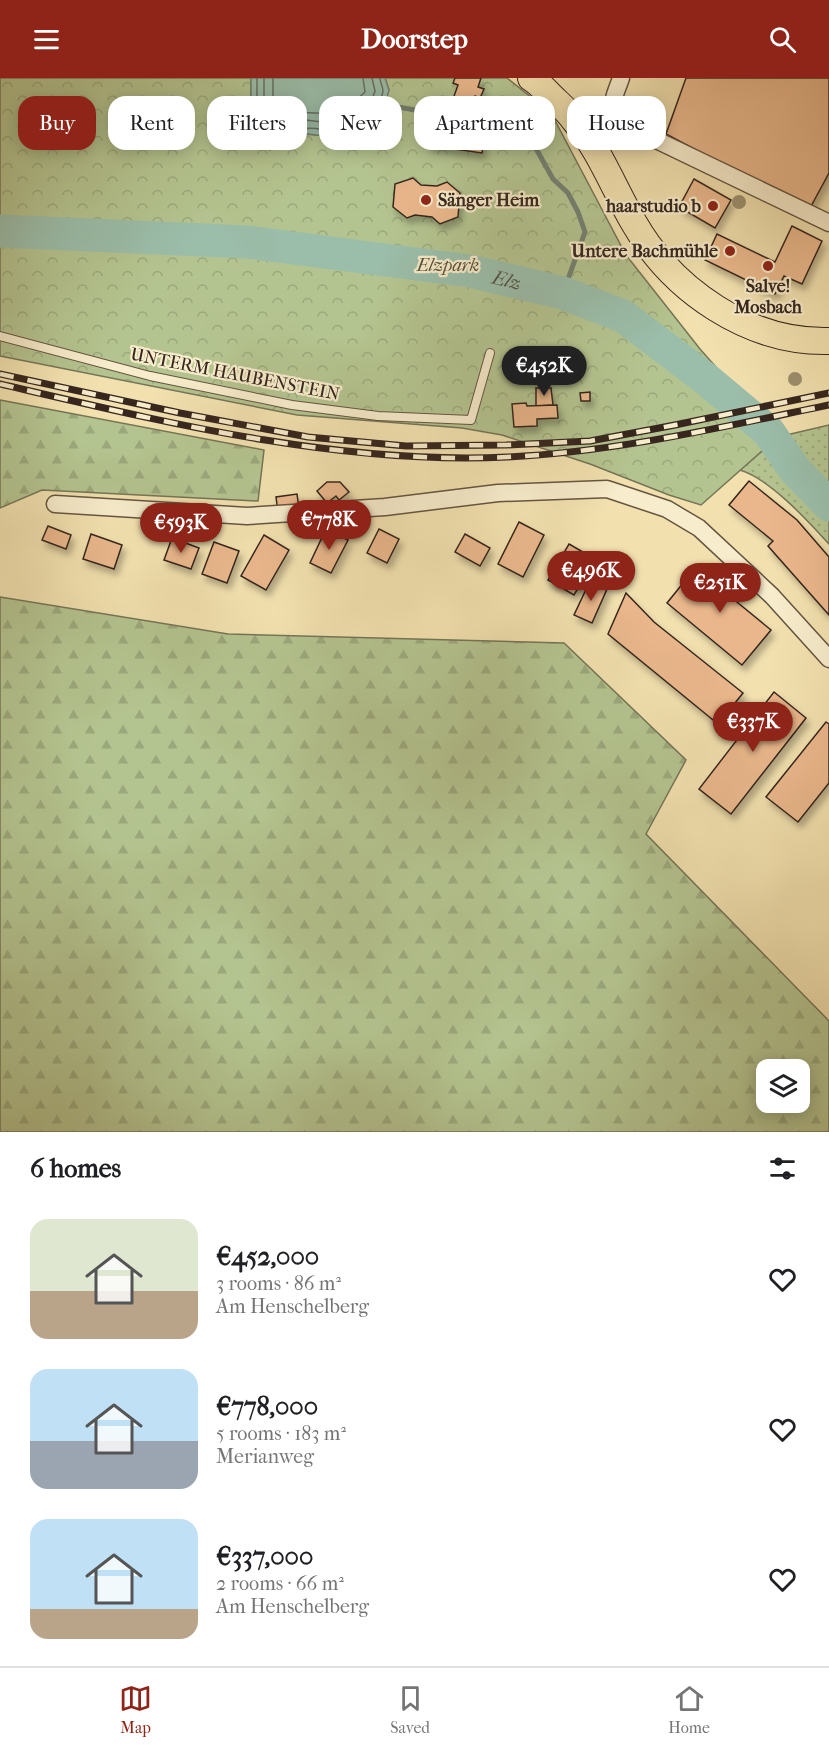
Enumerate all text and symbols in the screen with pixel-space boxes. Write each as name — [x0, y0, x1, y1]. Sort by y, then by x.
icon: menu — [30, 23, 63, 56]
text: Doorstep — [361, 23, 468, 55]
icon: search — [766, 23, 799, 56]
chip: Buy — [18, 96, 96, 150]
chip: Rent — [108, 96, 195, 150]
chip: Filters — [207, 96, 307, 150]
chip: New — [319, 96, 402, 150]
chip: Apartment — [414, 96, 555, 150]
chip: House — [567, 96, 666, 150]
place label: Sänger Heim — [438, 190, 540, 211]
marker: Sänger Heim — [419, 193, 433, 207]
place label: haarstudio b — [605, 196, 702, 217]
marker: haarstudio b — [706, 199, 720, 213]
place label: Untere Bachmühle — [570, 241, 718, 262]
marker: Untere Bachmühle — [723, 244, 737, 258]
park label: Elzpark — [416, 255, 479, 276]
marker: Salve! Mosbach — [761, 259, 775, 273]
water label: Elz — [489, 265, 524, 295]
place label: Salve! Mosbach — [733, 276, 803, 318]
street label: UNTERM HAUBENSTEIN — [128, 344, 342, 405]
pin: €452K — [502, 346, 586, 397]
text: €452K — [516, 354, 572, 377]
pin: €778K — [287, 500, 371, 551]
pin: €593K — [139, 503, 223, 554]
text: €778K — [301, 508, 357, 531]
text: €593K — [154, 511, 208, 534]
pin: €496K — [549, 551, 633, 602]
text: €496K — [561, 559, 621, 582]
pin: €251K — [678, 563, 762, 614]
text: €251K — [694, 571, 746, 594]
pin: €337K — [711, 702, 795, 753]
text: €337K — [727, 710, 779, 733]
map controls — [756, 1059, 810, 1113]
button: layers — [756, 1059, 810, 1113]
icon: filters — [766, 1152, 799, 1185]
text: 6 homes — [30, 1153, 121, 1184]
text: €452,000 — [216, 1241, 319, 1272]
icon: home — [78, 1243, 150, 1315]
icon: heart — [766, 1263, 799, 1296]
text: 3 rooms · 86 m² — [216, 1272, 341, 1295]
text: Am Henschelberg — [216, 1295, 369, 1318]
text: €778,000 — [216, 1391, 318, 1422]
icon: home — [78, 1393, 150, 1465]
icon: heart — [766, 1413, 799, 1446]
text: 5 rooms · 183 m² — [216, 1422, 346, 1445]
text: Merianweg — [216, 1445, 314, 1468]
text: €337,000 — [216, 1541, 313, 1572]
icon: home — [78, 1543, 150, 1615]
icon: heart — [766, 1563, 799, 1596]
text: 2 rooms · 66 m² — [216, 1572, 344, 1595]
text: Am Henschelberg — [216, 1595, 369, 1618]
tab: Map — [119, 1682, 152, 1737]
tab: Saved — [390, 1682, 430, 1737]
tab: Home — [668, 1682, 710, 1737]

